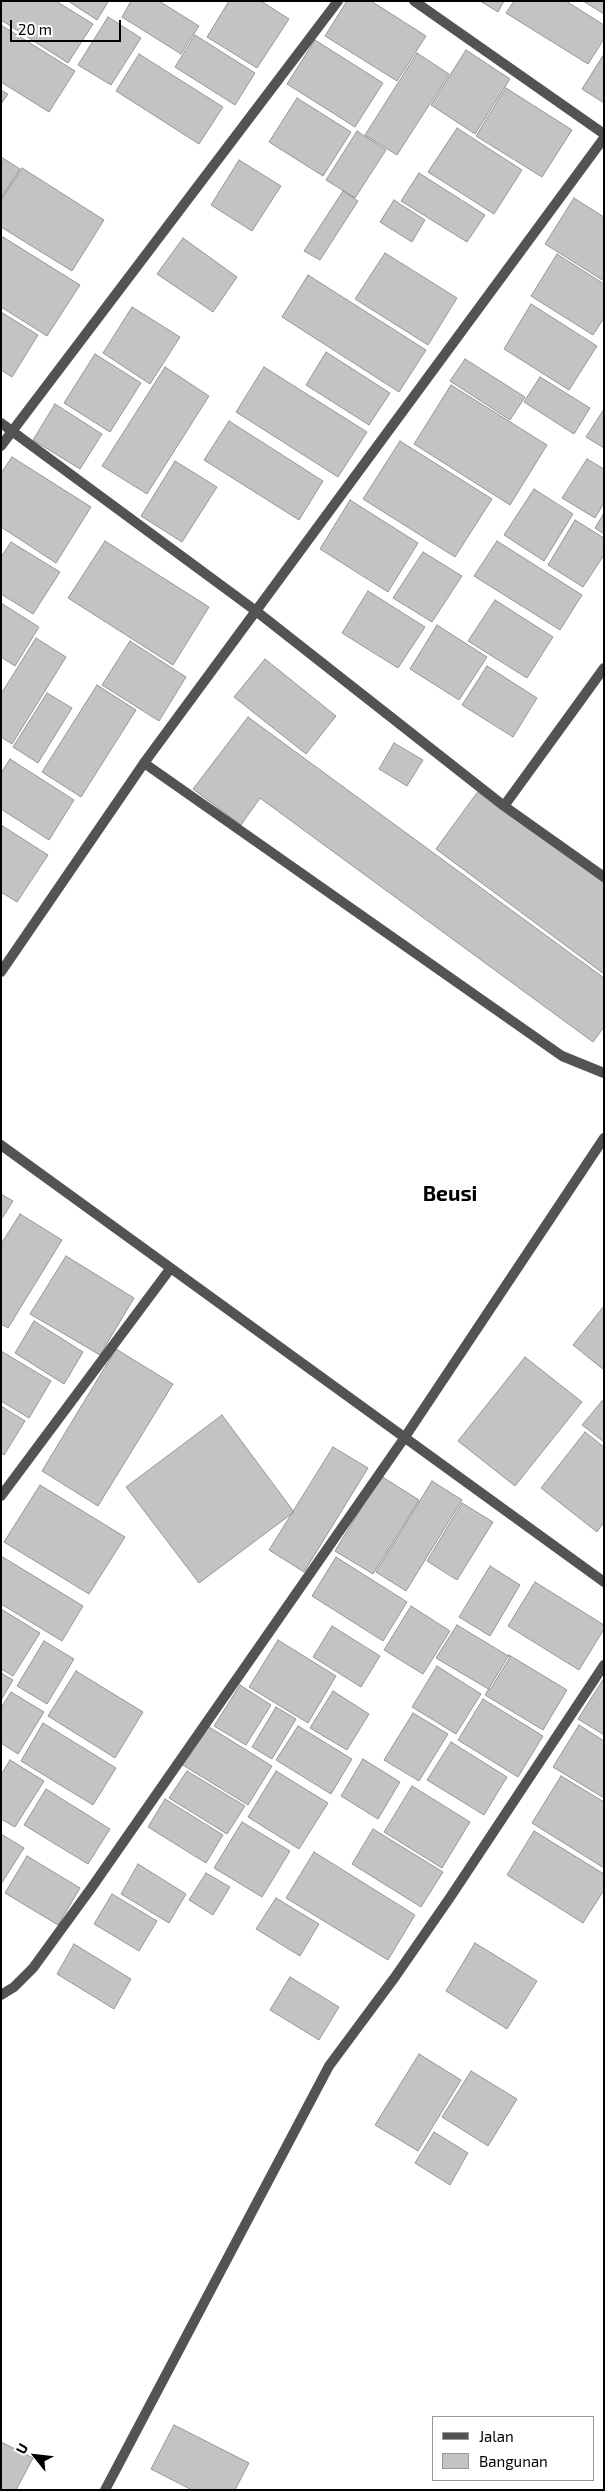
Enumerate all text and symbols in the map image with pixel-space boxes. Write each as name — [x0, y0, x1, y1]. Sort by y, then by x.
scale bar — [12, 10, 124, 42]
text: 20 m — [18, 20, 52, 38]
district label: Beusi — [423, 1181, 477, 1207]
legend — [432, 2416, 595, 2481]
text: Jalan — [479, 2427, 514, 2445]
north arrow — [10, 2431, 60, 2481]
text: U — [12, 2440, 31, 2457]
text: Bangunan — [479, 2452, 548, 2470]

